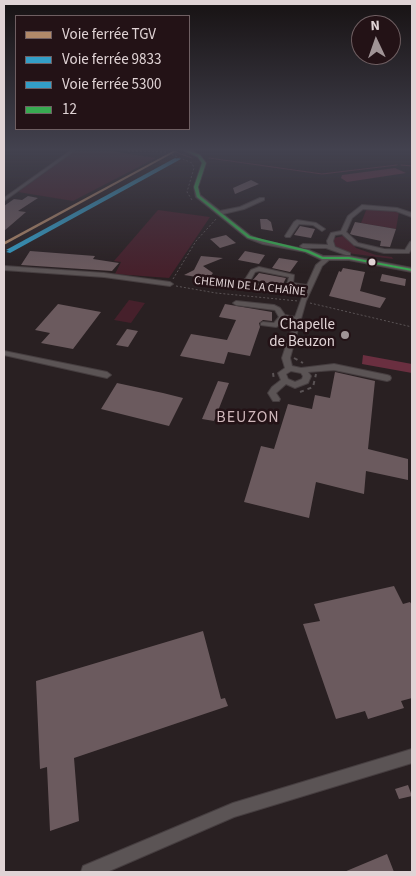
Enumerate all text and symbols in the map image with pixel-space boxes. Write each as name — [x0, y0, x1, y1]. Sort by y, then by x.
legend — [15, 15, 190, 130]
north arrow — [351, 15, 401, 65]
text: N — [370, 16, 380, 36]
text: Voie ferrée TGV — [62, 24, 156, 45]
text: Voie ferrée 9833 — [62, 49, 161, 70]
text: Voie ferrée 5300 — [62, 74, 161, 95]
text: 12 — [62, 99, 77, 120]
unlabelled marker — [367, 257, 377, 267]
street label: CHEMIN DE LA CHAÎNE — [193, 274, 307, 300]
place label: Chapelle de Beuzon — [269, 317, 335, 352]
marker: Chapelle de Beuzon — [339, 329, 351, 341]
district label: BEUZON — [216, 408, 280, 428]

